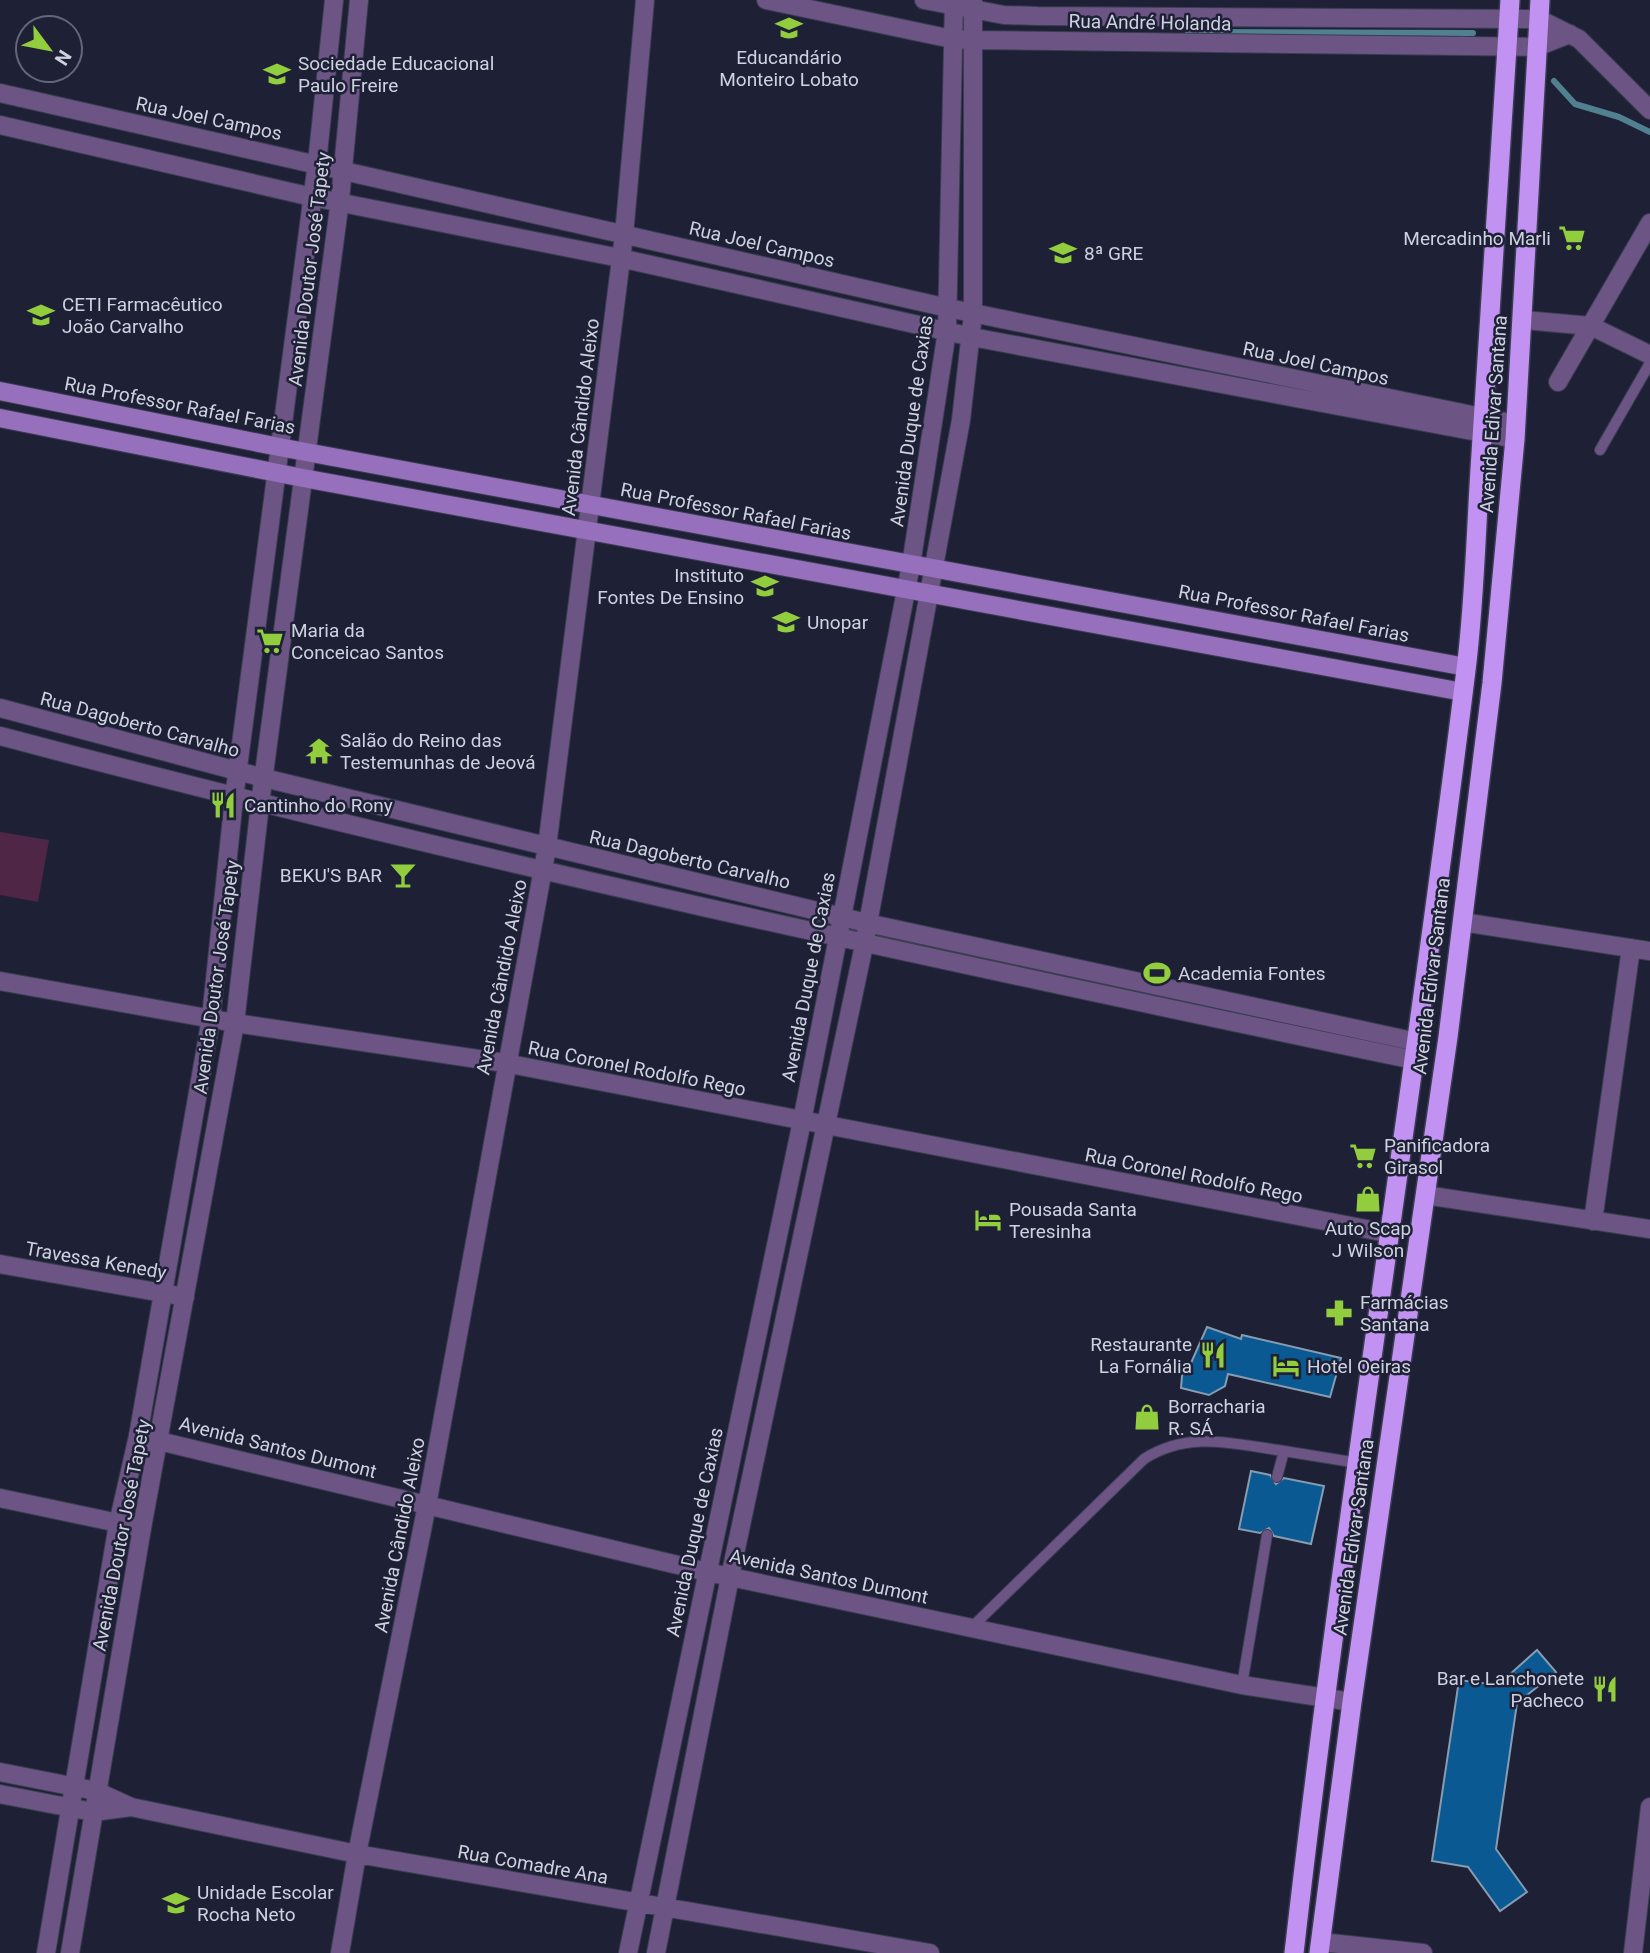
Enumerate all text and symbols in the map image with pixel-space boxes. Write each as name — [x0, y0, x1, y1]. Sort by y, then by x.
street label: Rua André Holanda — [1068, 10, 1232, 35]
school or university icon: Educandário Monteiro Lobato — [774, 13, 804, 43]
north arrow — [14, 14, 84, 84]
text: N — [50, 46, 76, 70]
place label: Educandário Monteiro Lobato — [719, 46, 859, 91]
place label: Sociedade Educacional Paulo Freire — [298, 52, 494, 97]
school or university icon: Sociedade Educacional Paulo Freire — [262, 59, 292, 89]
street label: Rua Joel Campos — [134, 92, 284, 145]
street label: Avenida Doutor José Tapety — [284, 151, 335, 388]
street label: Rua Joel Campos — [687, 217, 837, 272]
supermarket icon: Mercadinho Marli — [1557, 223, 1587, 253]
place label: Mercadinho Marli — [1403, 227, 1551, 250]
school or university icon: 8ª GRE — [1048, 238, 1078, 268]
place label: 8ª GRE — [1084, 242, 1144, 265]
place label: CETI Farmacêutico João Carvalho — [62, 293, 223, 338]
school or university icon: CETI Farmacêutico João Carvalho — [26, 300, 56, 330]
street label: Avenida Duque de Caxias — [885, 314, 938, 528]
street label: Avenida Edivar Santana — [1475, 314, 1512, 514]
street label: Avenida Cândido Aleixo — [557, 317, 604, 517]
street label: Rua Joel Campos — [1241, 337, 1391, 390]
street label: Rua Professor Rafael Farias — [63, 372, 297, 439]
street label: Rua Professor Rafael Farias — [619, 478, 853, 545]
place label: Instituto Fontes De Ensino — [597, 564, 744, 609]
school or university icon: Instituto Fontes De Ensino — [750, 571, 780, 601]
street label: Rua Professor Rafael Farias — [1177, 580, 1411, 647]
school or university icon: Unopar — [771, 607, 801, 637]
place label: Unopar — [807, 611, 869, 634]
place label: Maria da Conceicao Santos — [291, 619, 444, 664]
supermarket icon: Maria da Conceicao Santos — [255, 626, 285, 656]
street label: Rua Dagoberto Carvalho — [38, 687, 242, 762]
place label: Salão do Reino das Testemunhas de Jeová — [340, 729, 536, 774]
temple icon: Salão do Reino das Testemunhas de Jeová — [304, 736, 334, 766]
restaurant icon: Cantinho do Rony — [208, 790, 238, 820]
place label: Cantinho do Rony — [244, 794, 393, 817]
street label: Rua Dagoberto Carvalho — [587, 825, 793, 894]
street label: Avenida Doutor José Tapety — [189, 859, 244, 1095]
bar icon: BEKU'S BAR — [388, 860, 418, 890]
place label: BEKU'S BAR — [280, 864, 382, 887]
street label: Avenida Duque de Caxias — [777, 870, 840, 1084]
street label: Avenida Edivar Santana — [1408, 876, 1455, 1076]
street label: Avenida Cândido Aleixo — [471, 877, 532, 1077]
sports icon: Academia Fontes — [1142, 958, 1172, 988]
place label: Academia Fontes — [1178, 962, 1326, 985]
street label: Rua Coronel Rodolfo Rego — [526, 1036, 748, 1101]
place label: Panificadora Girasol — [1384, 1134, 1490, 1179]
supermarket icon: Panificadora Girasol — [1348, 1141, 1378, 1171]
street label: Rua Coronel Rodolfo Rego — [1083, 1143, 1305, 1208]
shop icon: Auto Scap J Wilson — [1353, 1184, 1383, 1214]
place label: Pousada Santa Teresinha — [1009, 1198, 1137, 1243]
hotel icon: Pousada Santa Teresinha — [973, 1205, 1003, 1235]
place label: Auto Scap J Wilson — [1325, 1217, 1411, 1262]
street label: Travessa Kenedy — [24, 1237, 168, 1284]
place label: Farmácias Santana — [1360, 1291, 1449, 1336]
pharmacy icon: Farmácias Santana — [1324, 1298, 1354, 1328]
place label: Restaurante La Fornália — [1090, 1333, 1192, 1378]
restaurant icon: Restaurante La Fornália — [1198, 1340, 1228, 1370]
hotel icon: Hotel Oeiras — [1271, 1351, 1301, 1381]
place label: Hotel Oeiras — [1307, 1355, 1411, 1378]
place label: Borracharia R. SÁ — [1168, 1395, 1266, 1440]
shop icon: Borracharia R. SÁ — [1132, 1402, 1162, 1432]
street label: Avenida Santos Dumont — [177, 1412, 379, 1483]
street label: Avenida Doutor José Tapety — [88, 1417, 155, 1653]
street label: Avenida Duque de Caxias — [661, 1425, 728, 1639]
street label: Avenida Cândido Aleixo — [369, 1435, 430, 1635]
street label: Avenida Edivar Santana — [1328, 1437, 1379, 1637]
street label: Avenida Santos Dumont — [727, 1544, 930, 1609]
place label: Bar e Lanchonete Pacheco — [1437, 1667, 1584, 1712]
restaurant icon: Bar e Lanchonete Pacheco — [1590, 1674, 1620, 1704]
street label: Rua Comadre Ana — [456, 1840, 610, 1889]
place label: Unidade Escolar Rocha Neto — [197, 1881, 334, 1926]
school or university icon: Unidade Escolar Rocha Neto — [161, 1888, 191, 1918]

